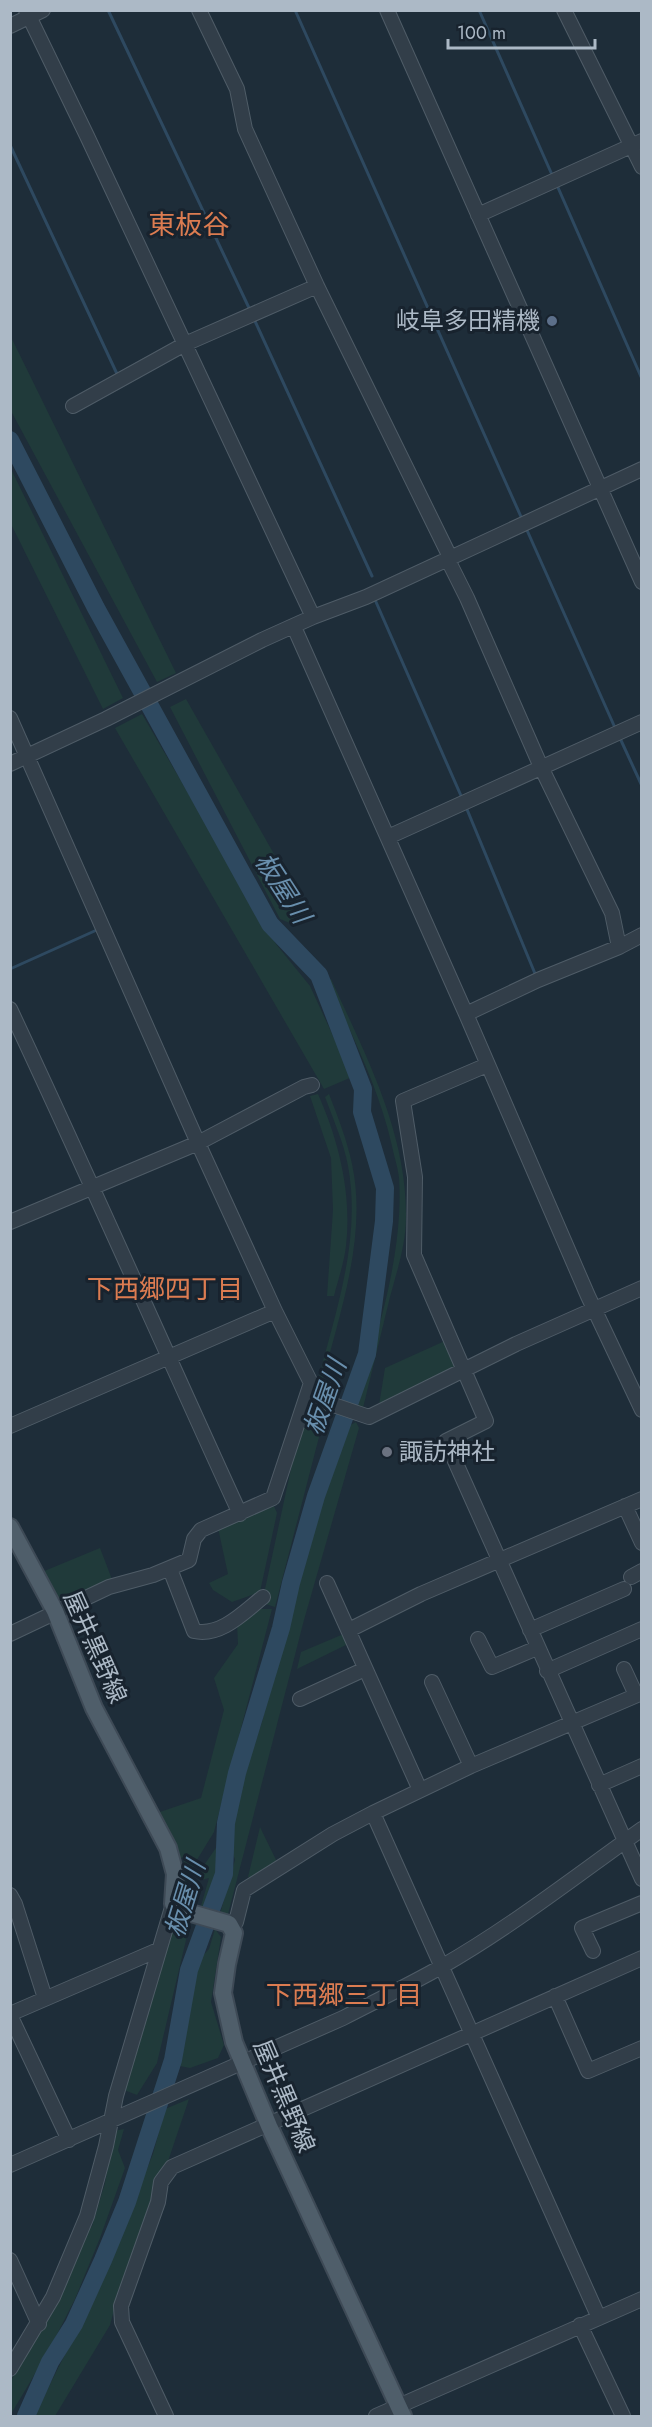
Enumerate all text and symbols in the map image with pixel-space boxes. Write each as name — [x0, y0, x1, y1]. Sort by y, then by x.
scale bar — [448, 12, 595, 50]
text: 100 m — [457, 20, 506, 46]
district label: 東板谷 — [149, 205, 230, 244]
place label: 岐阜多田精機 — [396, 303, 540, 338]
marker: 岐阜多田精機 — [545, 314, 559, 328]
water label: 板屋川 — [246, 845, 322, 934]
district label: 下西郷四丁目 — [87, 1270, 243, 1308]
water label: 板屋川 — [294, 1351, 357, 1440]
place label: 諏訪神社 — [399, 1434, 495, 1469]
marker: 諏訪神社 — [380, 1445, 394, 1459]
street label: 屋井黒野線 — [55, 1585, 136, 1709]
water label: 板屋川 — [155, 1853, 215, 1942]
district label: 下西郷三丁目 — [266, 1976, 422, 2014]
street label: 屋井黒野線 — [245, 2034, 324, 2158]

